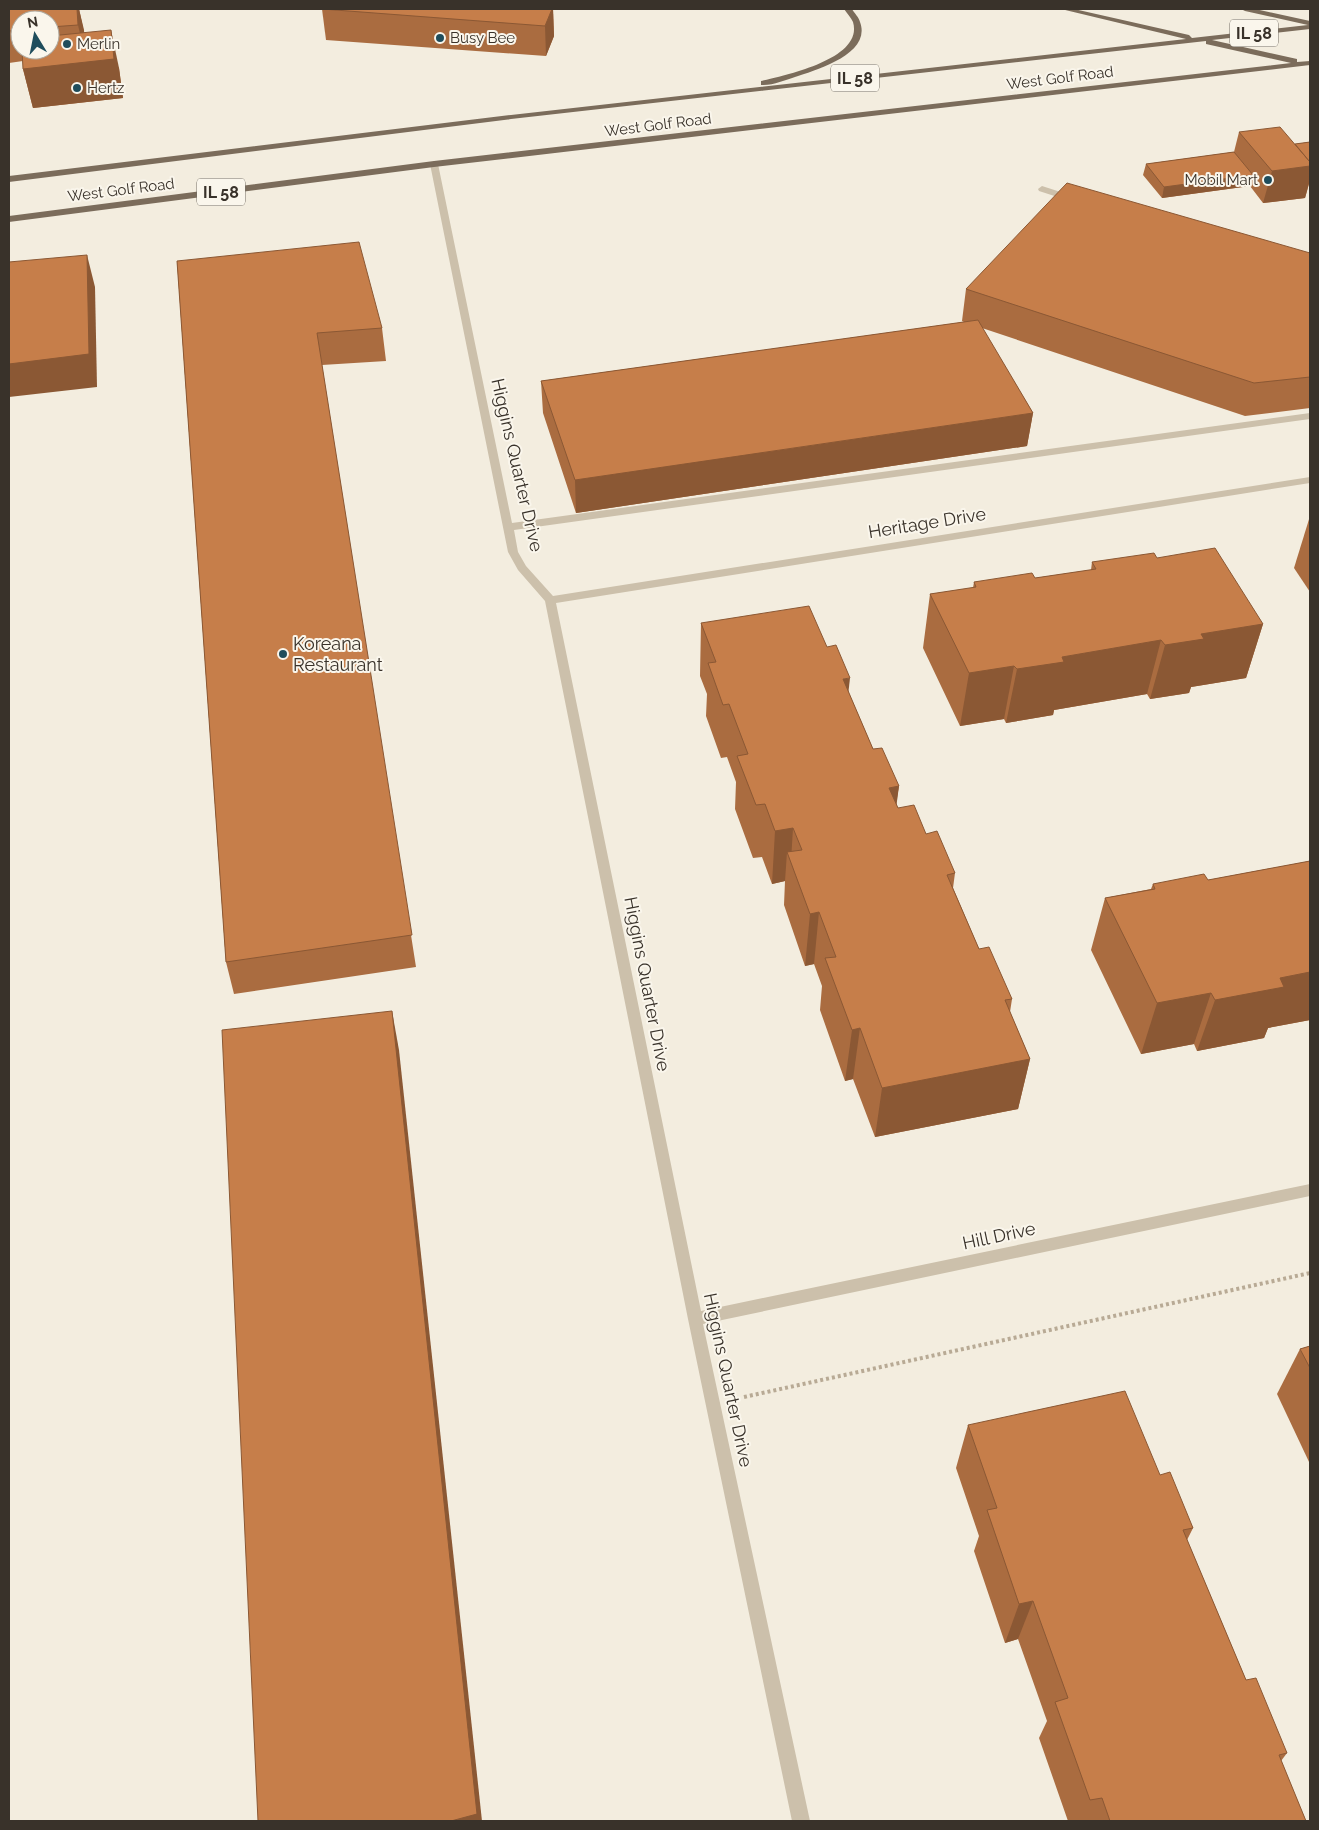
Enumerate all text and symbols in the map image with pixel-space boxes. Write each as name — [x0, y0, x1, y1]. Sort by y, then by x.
north arrow — [10, 10, 60, 60]
text: N — [26, 13, 39, 31]
road number: IL 58 — [1230, 19, 1278, 46]
place label: Busy Bee — [450, 29, 515, 47]
marker: Busy Bee — [434, 32, 446, 44]
place label: Merlin — [77, 35, 120, 53]
marker: Merlin — [61, 38, 73, 50]
street label: West Golf Road — [1005, 63, 1115, 93]
road number: IL 58 — [831, 64, 879, 92]
place label: Hertz — [87, 79, 124, 97]
marker: Hertz — [71, 82, 83, 94]
street label: West Golf Road — [603, 110, 713, 140]
place label: Mobil Mart — [1185, 171, 1258, 189]
marker: Mobil Mart — [1262, 174, 1274, 186]
street label: West Golf Road — [66, 175, 176, 205]
road number: IL 58 — [197, 178, 245, 206]
street label: Higgins Quarter Drive — [487, 376, 548, 554]
street label: Heritage Drive — [867, 503, 988, 542]
place label: Koreana Restaurant — [293, 633, 383, 675]
marker: Koreana Restaurant — [277, 648, 289, 660]
street label: Higgins Quarter Drive — [620, 895, 675, 1073]
street label: Hill Drive — [961, 1217, 1038, 1253]
street label: Higgins Quarter Drive — [700, 1291, 757, 1469]

